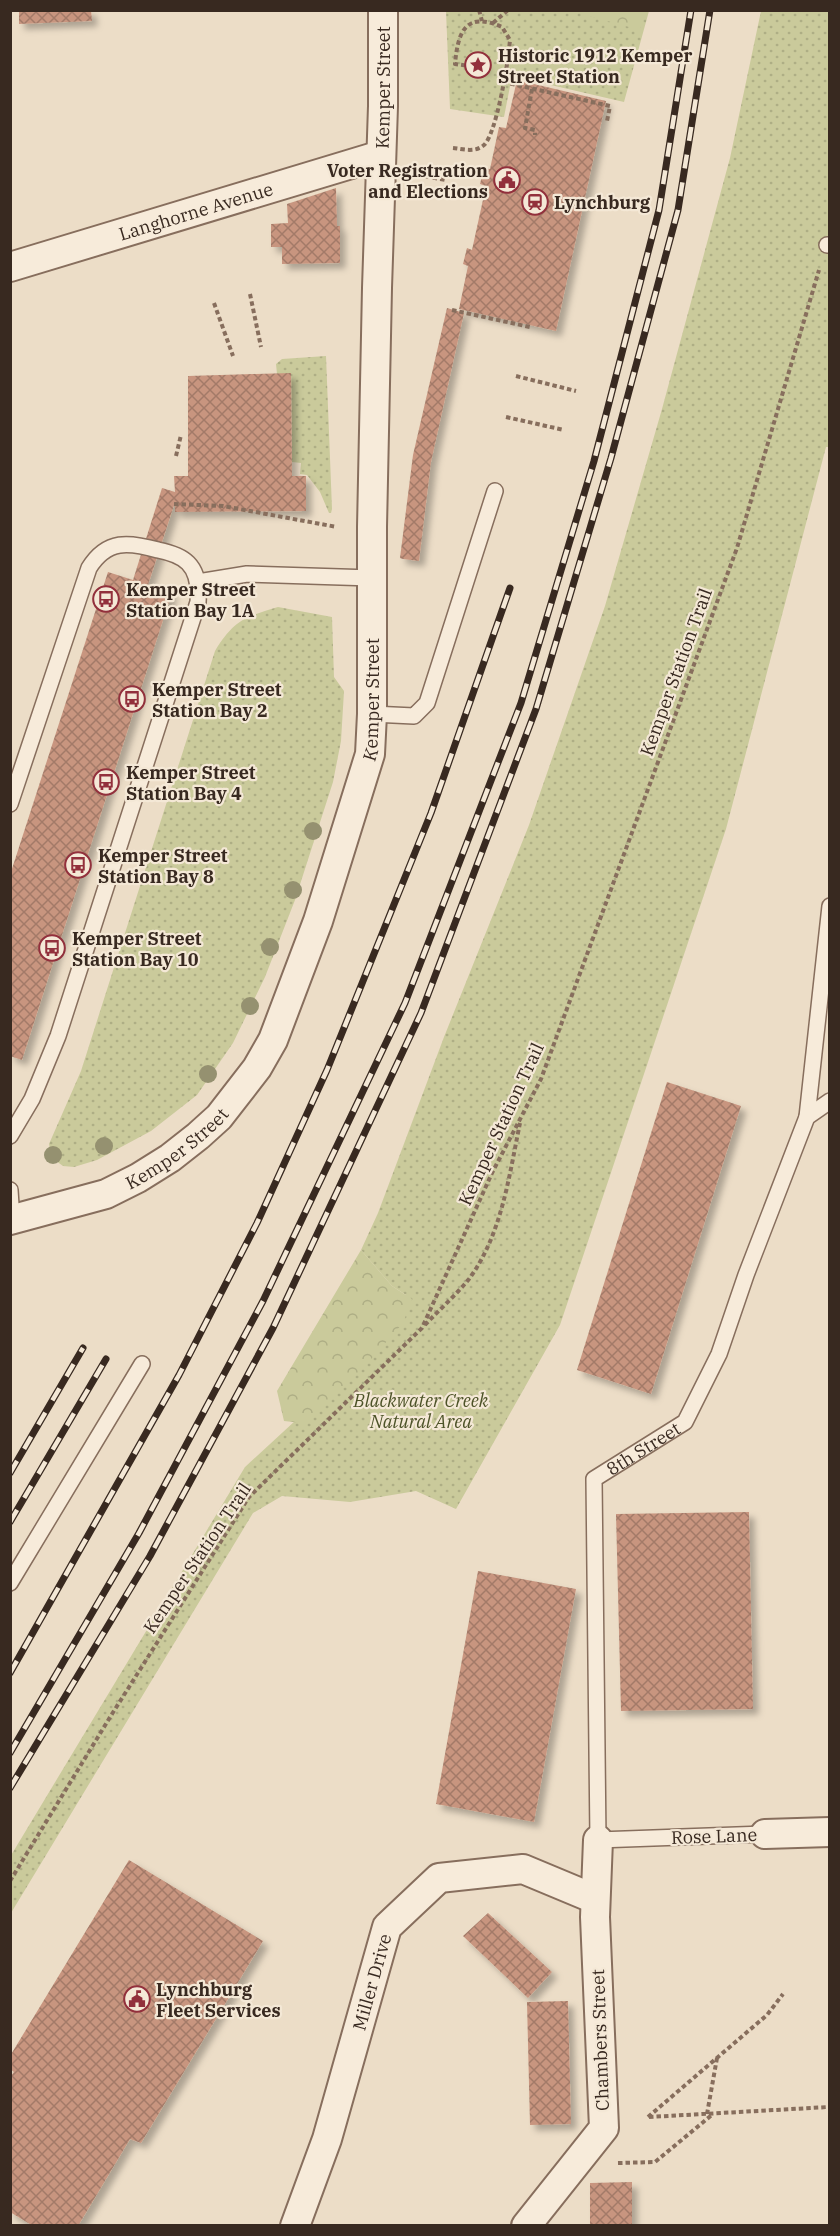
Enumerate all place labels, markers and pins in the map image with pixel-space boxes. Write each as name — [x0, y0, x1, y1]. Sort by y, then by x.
place label: Historic 1912 Kemper Street Station — [498, 44, 692, 88]
place icon: Historic 1912 Kemper Street Station — [463, 50, 493, 80]
place label: Voter Registration and Elections — [327, 159, 488, 203]
public building icon: Voter Registration and Elections — [492, 165, 522, 195]
station icon: Lynchburg — [520, 187, 550, 217]
place label: Lynchburg — [554, 191, 651, 214]
place label: Kemper Street Station Bay 1A — [126, 578, 256, 622]
bus stop icon: Kemper Street Station Bay 1A — [91, 584, 121, 614]
place label: Kemper Street Station Bay 2 — [152, 678, 282, 722]
bus stop icon: Kemper Street Station Bay 2 — [117, 684, 147, 714]
place label: Kemper Street Station Bay 4 — [126, 761, 256, 805]
bus stop icon: Kemper Street Station Bay 4 — [91, 767, 121, 797]
place label: Kemper Street Station Bay 8 — [98, 844, 228, 888]
bus stop icon: Kemper Street Station Bay 8 — [63, 850, 93, 880]
place label: Kemper Street Station Bay 10 — [72, 927, 202, 971]
bus stop icon: Kemper Street Station Bay 10 — [37, 933, 67, 963]
place label: Lynchburg Fleet Services — [156, 1978, 281, 2022]
public building icon: Lynchburg Fleet Services — [122, 1984, 152, 2014]

